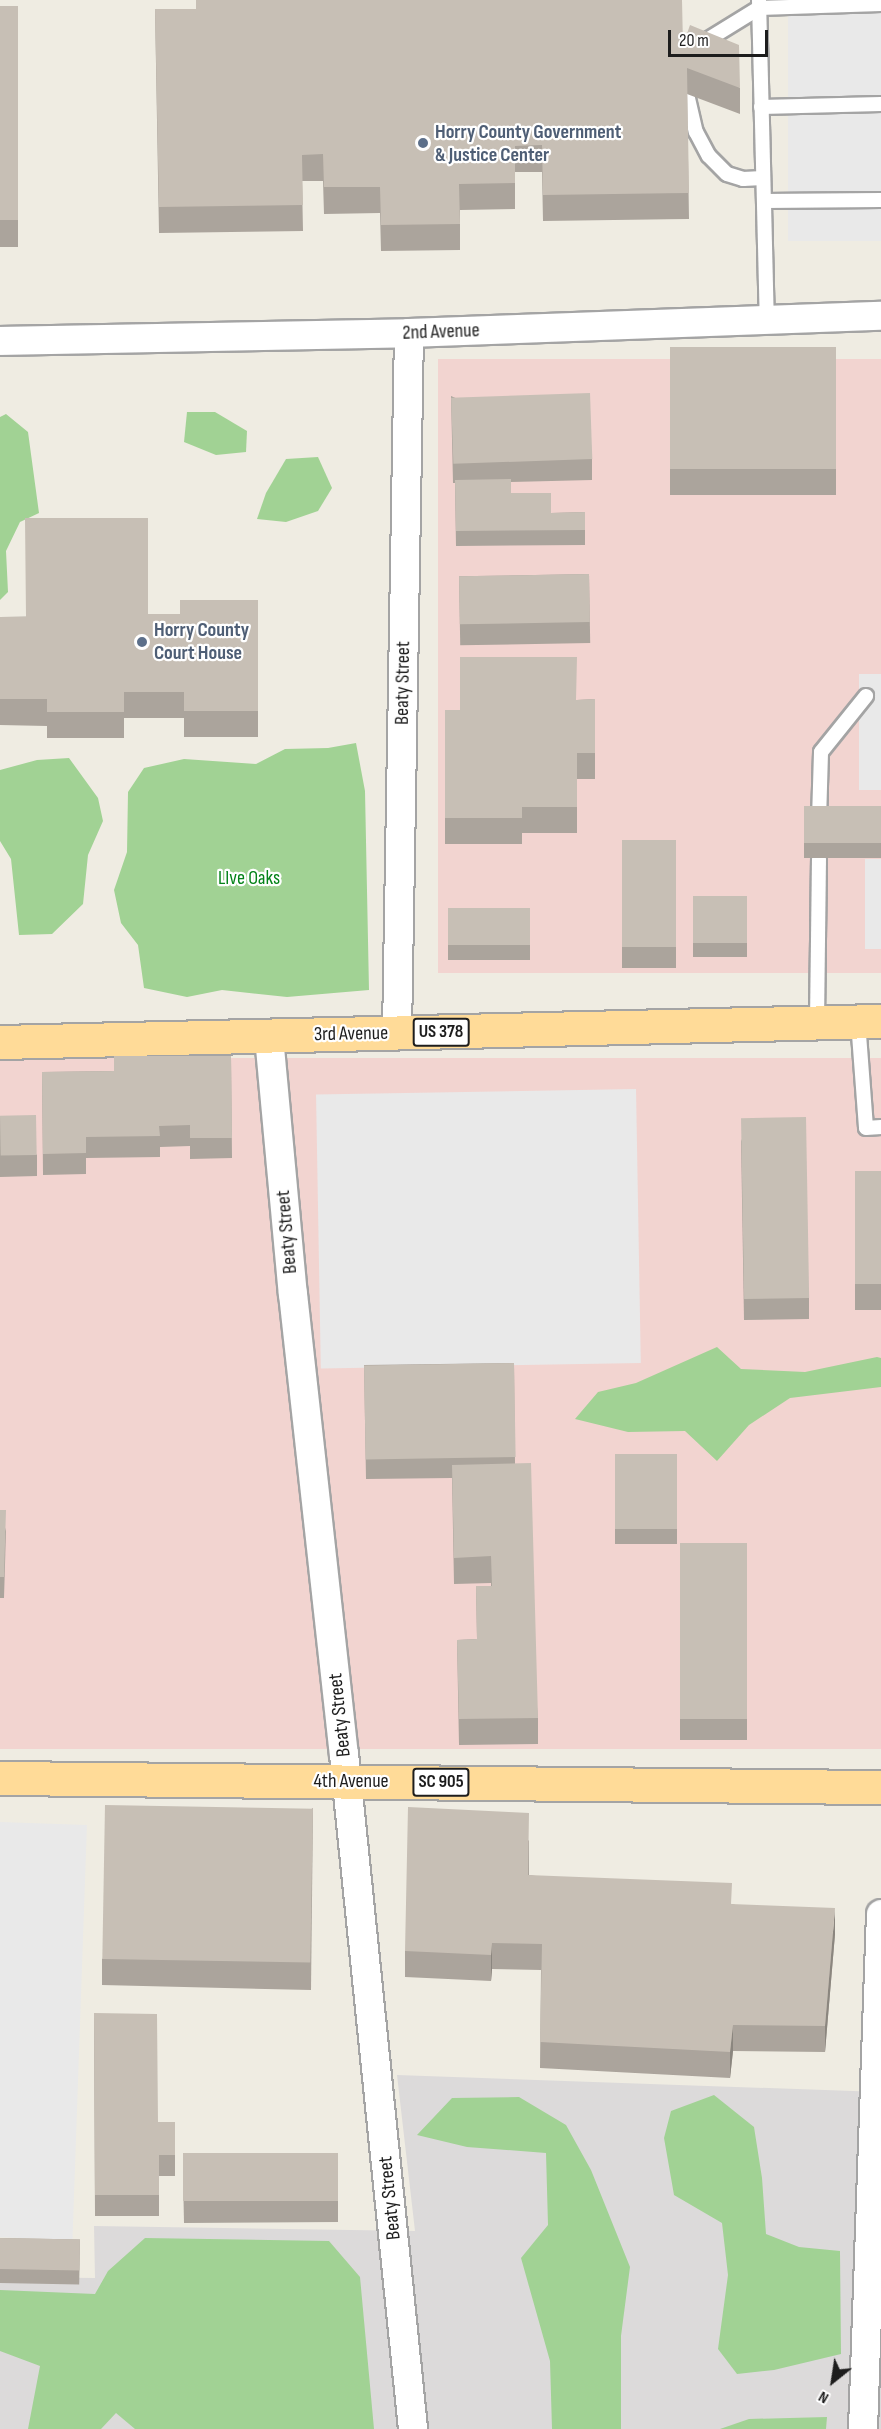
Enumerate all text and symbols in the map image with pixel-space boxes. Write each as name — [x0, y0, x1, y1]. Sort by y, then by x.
scale bar — [671, 18, 772, 56]
text: 20 m — [679, 30, 709, 51]
place label: Horry County Government & Justice Center — [435, 120, 621, 167]
marker: Horry County Government & Justice Center — [416, 136, 430, 150]
street label: 2nd Avenue — [402, 319, 480, 345]
place label: Horry County Court House — [154, 618, 249, 665]
marker: Horry County Court House — [135, 635, 149, 649]
street label: Beaty Street — [390, 641, 416, 725]
park label: LIve Oaks — [218, 866, 280, 890]
road number: US 378 — [412, 1017, 470, 1047]
street label: 3rd Avenue — [314, 1021, 388, 1047]
street label: Beaty Street — [271, 1189, 303, 1275]
street label: Beaty Street — [324, 1672, 356, 1758]
road number: SC 905 — [411, 1767, 471, 1797]
street label: 4th Avenue — [313, 1769, 389, 1793]
street label: Beaty Street — [374, 2155, 406, 2241]
north arrow — [803, 2351, 863, 2411]
text: N — [815, 2387, 832, 2407]

